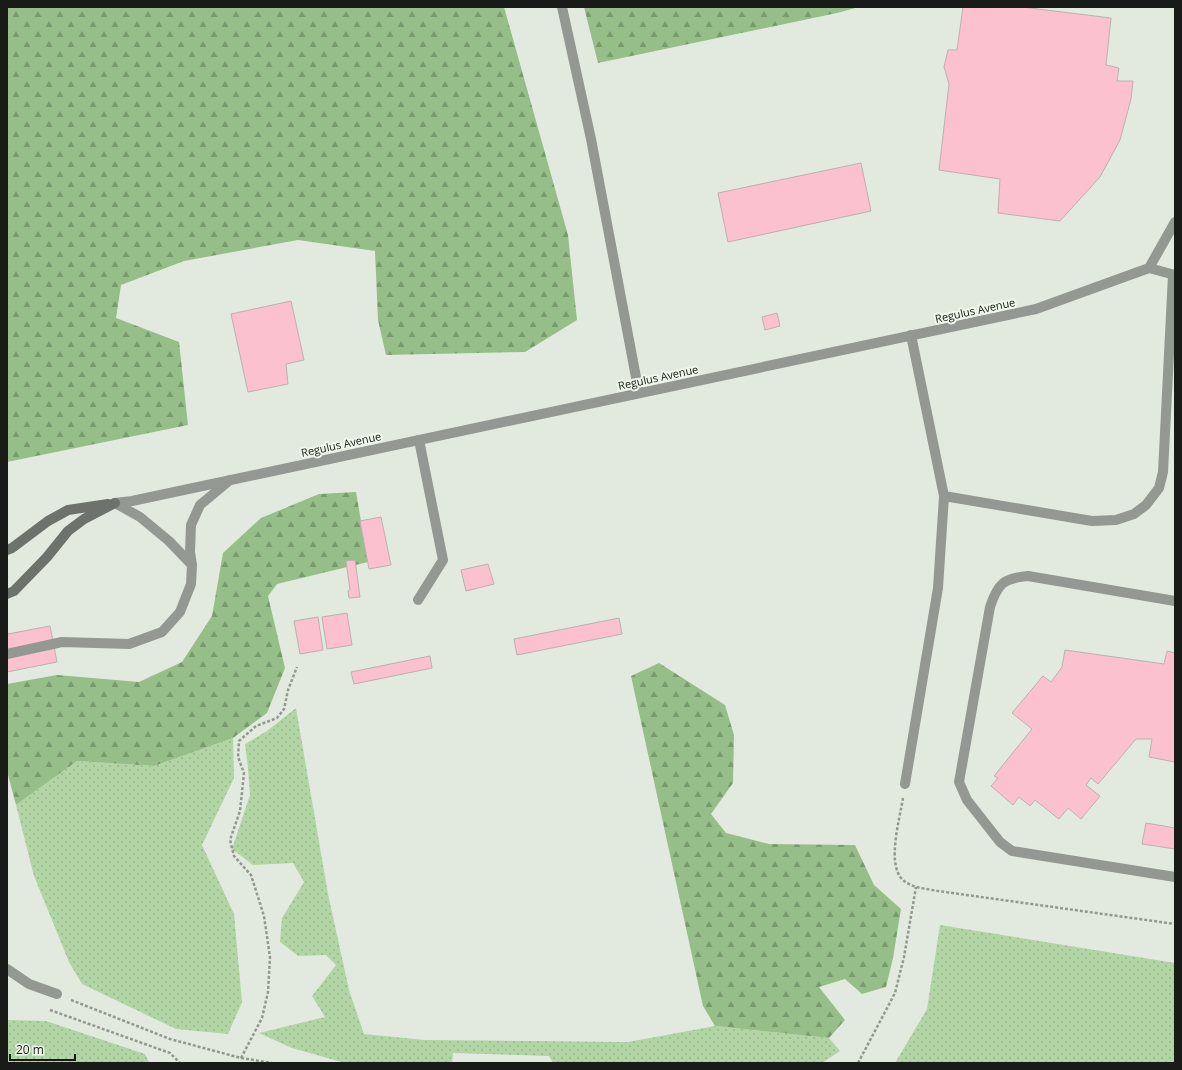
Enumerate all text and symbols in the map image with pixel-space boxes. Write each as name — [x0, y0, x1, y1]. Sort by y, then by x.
street label: Regulus Avenue — [934, 294, 1016, 326]
street label: Regulus Avenue — [617, 361, 699, 393]
street label: Regulus Avenue — [300, 428, 382, 460]
scale bar — [10, 1036, 75, 1062]
text: 20 m — [16, 1041, 44, 1058]

